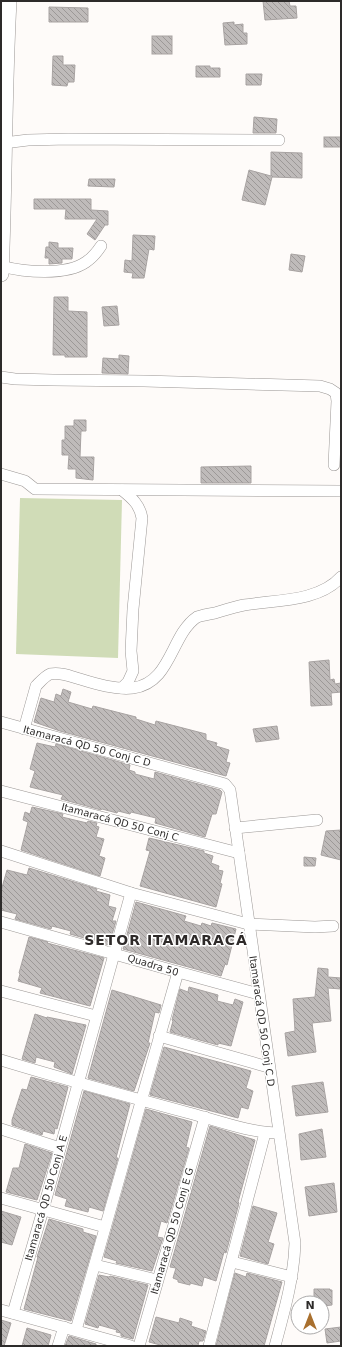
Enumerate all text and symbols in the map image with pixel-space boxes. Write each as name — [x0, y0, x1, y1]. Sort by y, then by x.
street label: Itamaracá QD 50 Conj C D — [22, 724, 152, 768]
street label: Itamaracá QD 50 Conj C — [60, 801, 180, 843]
district label: SETOR ITAMARACÁ — [84, 932, 248, 948]
street label: Quadra 50 — [126, 952, 180, 978]
street label: Itamaracá QD 50 Conj C D — [247, 955, 277, 1087]
street label: Itamaracá QD 50 Conj A E — [23, 1134, 69, 1262]
street label: Itamaracá QD 50 Conj E G — [149, 1166, 195, 1296]
north arrow — [290, 1295, 330, 1335]
text: N — [305, 1299, 315, 1312]

